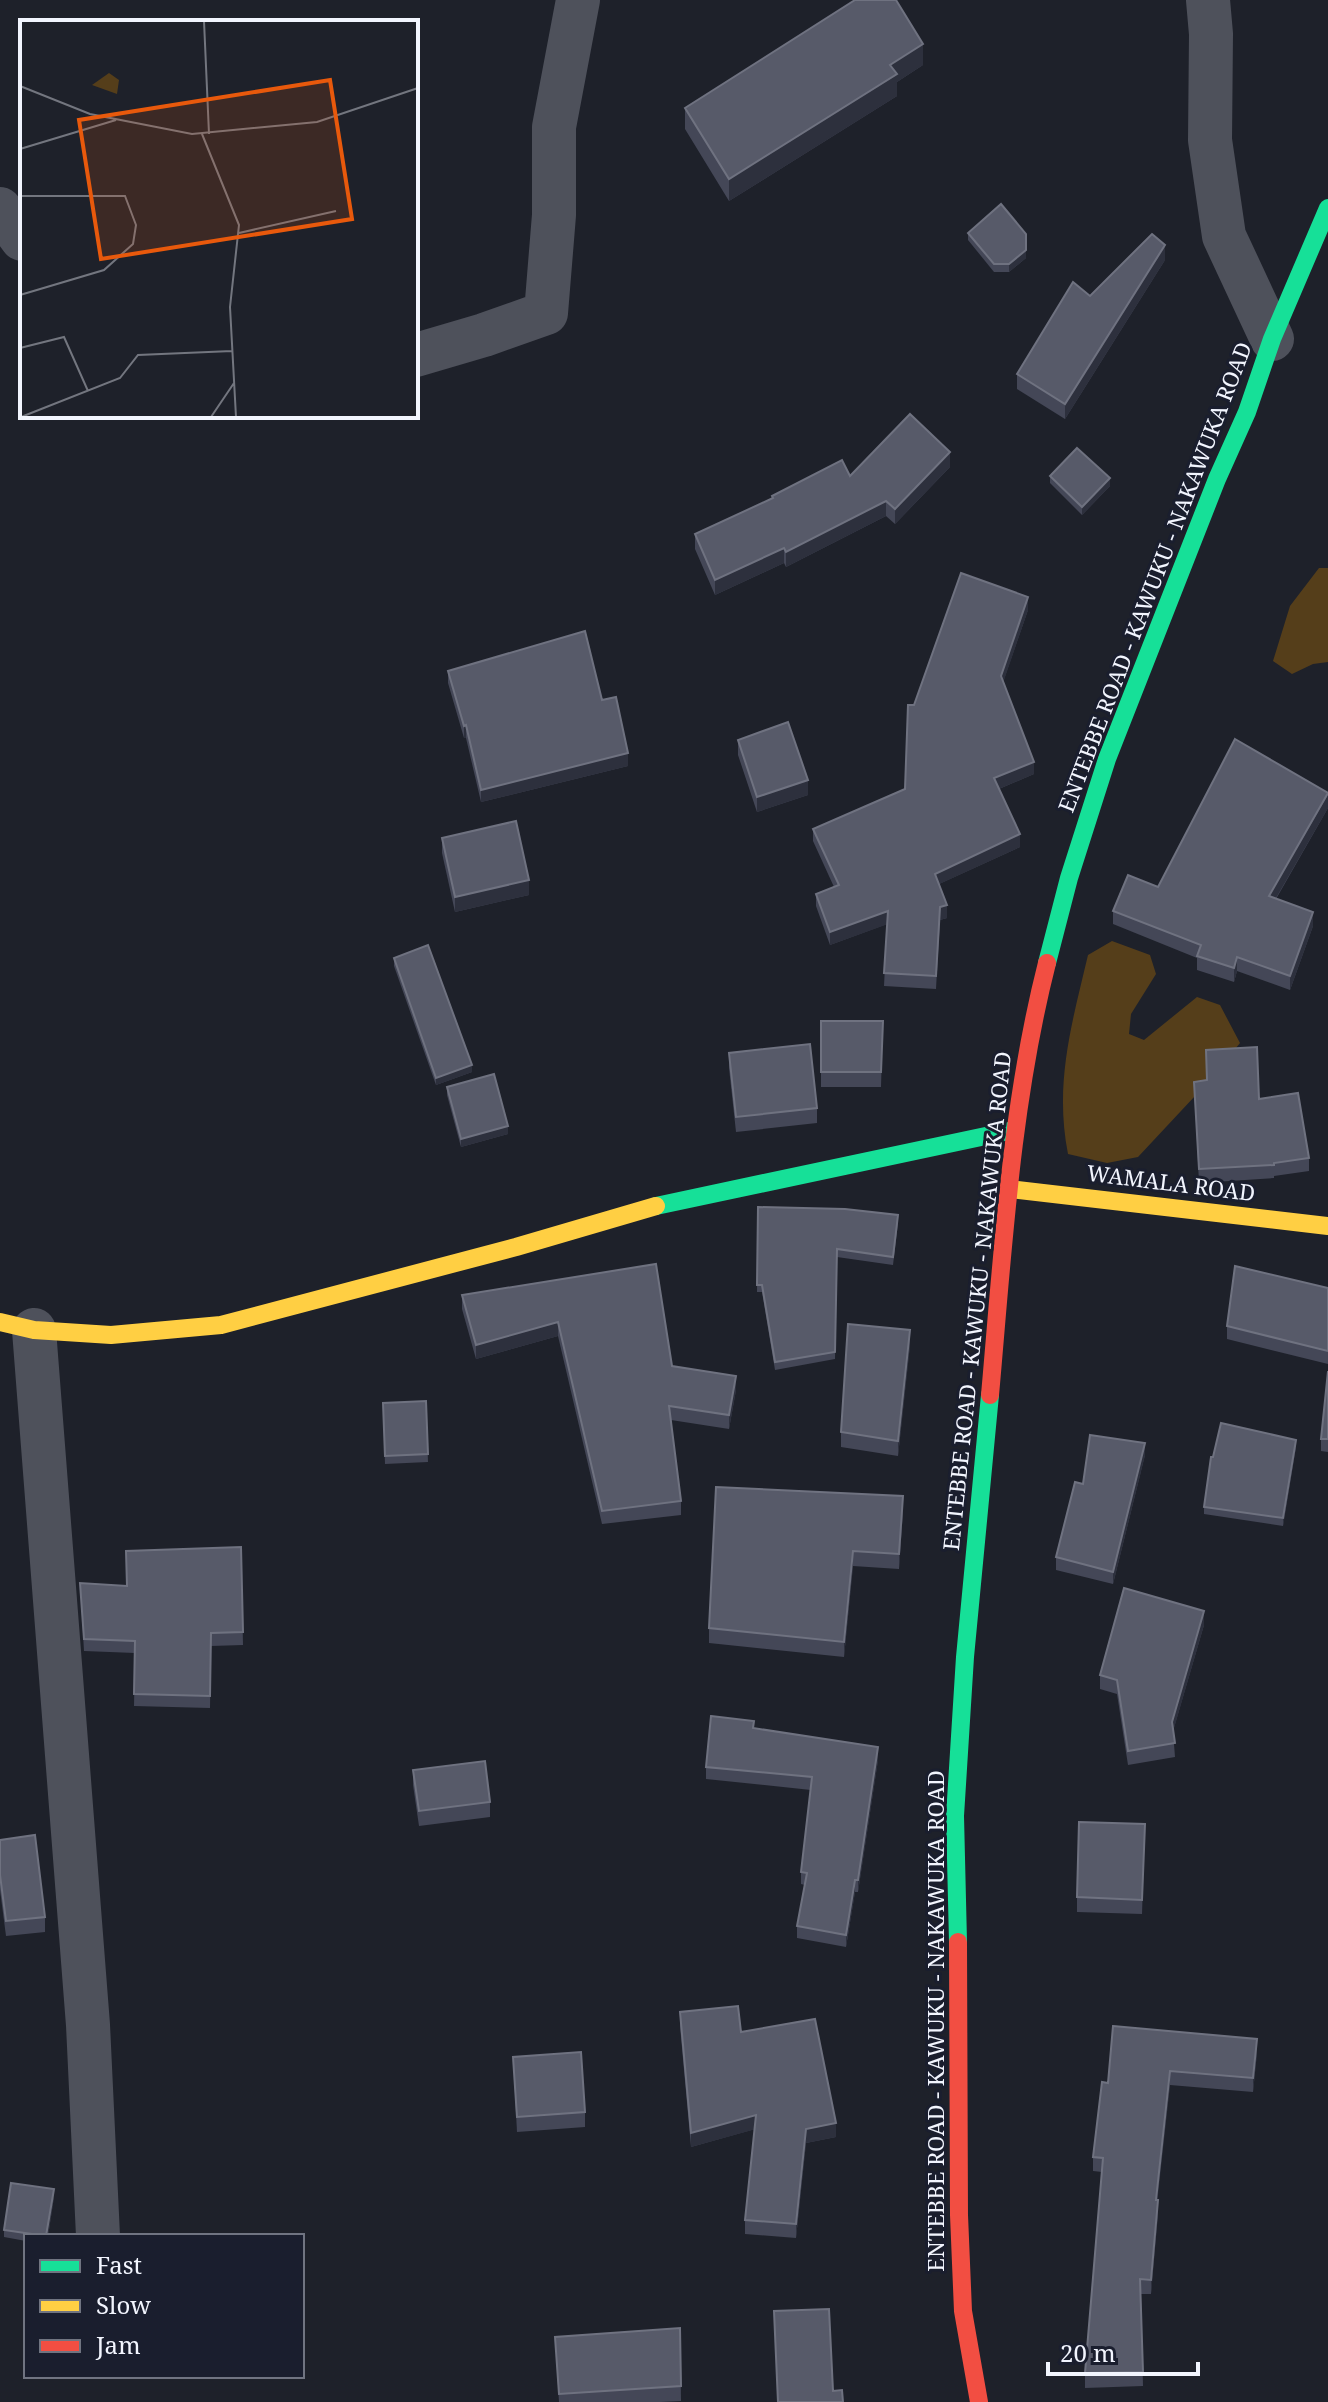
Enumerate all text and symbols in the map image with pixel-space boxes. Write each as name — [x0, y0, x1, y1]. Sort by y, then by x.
inset map — [20, 20, 418, 418]
street label: ENTEBBE ROAD - KAWUKU - NAKAWUKA ROAD — [1050, 337, 1258, 816]
street label: ENTEBBE ROAD - KAWUKU - NAKAWUKA ROAD — [935, 1050, 1017, 1552]
street label: WAMALA ROAD — [1085, 1157, 1257, 1207]
street label: ENTEBBE ROAD - KAWUKU - NAKAWUKA ROAD — [920, 1770, 950, 2272]
legend — [24, 2234, 304, 2378]
text: Fast — [96, 2248, 142, 2281]
text: Slow — [96, 2288, 151, 2321]
scale bar — [1048, 2326, 1198, 2376]
text: Jam — [95, 2328, 141, 2361]
text: 20 m — [1060, 2336, 1116, 2369]

